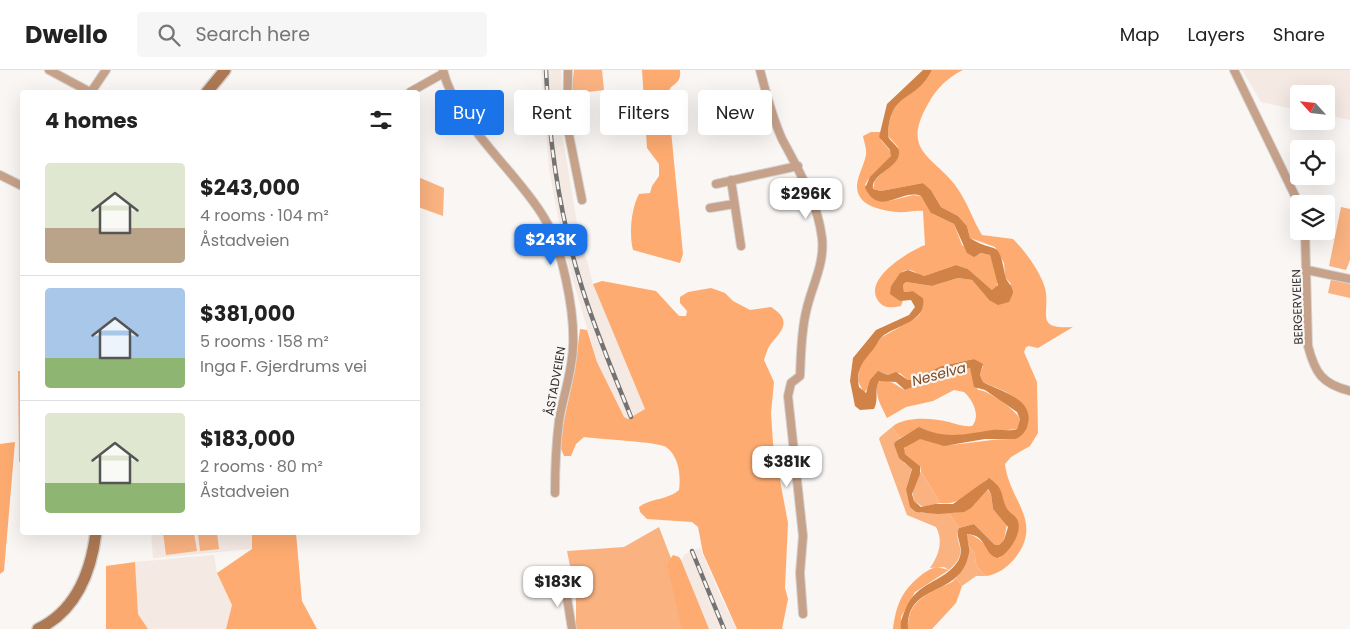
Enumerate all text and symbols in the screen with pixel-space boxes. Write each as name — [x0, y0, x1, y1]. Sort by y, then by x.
search box — [137, 12, 487, 57]
text: Dwello — [25, 18, 107, 51]
icon: search — [155, 21, 183, 49]
text: Search here — [195, 21, 310, 48]
text: Map — [1120, 22, 1160, 47]
text: Layers — [1188, 22, 1245, 47]
text: Share — [1273, 22, 1325, 47]
north arrow — [1290, 85, 1335, 130]
map controls — [1290, 85, 1335, 240]
chip: Buy — [435, 90, 504, 135]
chip: Rent — [514, 90, 590, 135]
chip: Filters — [600, 90, 688, 135]
chip: New — [698, 90, 772, 135]
text: 4 homes — [45, 106, 138, 135]
icon: filters — [367, 106, 395, 134]
button: locate — [1290, 140, 1335, 185]
text: $243,000 — [200, 173, 300, 202]
pin: $296K — [771, 178, 841, 220]
text: $296K — [781, 182, 831, 205]
icon: home — [85, 183, 145, 243]
button: layers — [1290, 195, 1335, 240]
text: 4 rooms · 104 m² — [200, 204, 329, 227]
pin: $243K — [516, 224, 586, 266]
text: $243K — [525, 228, 577, 251]
text: Åstadveien — [200, 229, 290, 252]
street label: BERGERVEIEN — [1287, 269, 1307, 345]
text: $381,000 — [200, 299, 295, 328]
icon: home — [85, 308, 145, 368]
text: 5 rooms · 158 m² — [200, 330, 329, 353]
street label: ÅSTADVEIEN — [541, 345, 569, 417]
text: Inga F. Gjerdrums vei — [200, 355, 367, 378]
water label: Neselva — [910, 357, 969, 391]
text: $183,000 — [200, 424, 295, 453]
icon: home — [85, 433, 145, 493]
pin: $381K — [752, 446, 822, 488]
text: $381K — [763, 450, 811, 473]
text: 2 rooms · 80 m² — [200, 455, 323, 478]
text: Åstadveien — [200, 480, 290, 503]
pin: $183K — [523, 566, 593, 608]
text: $183K — [534, 570, 582, 593]

